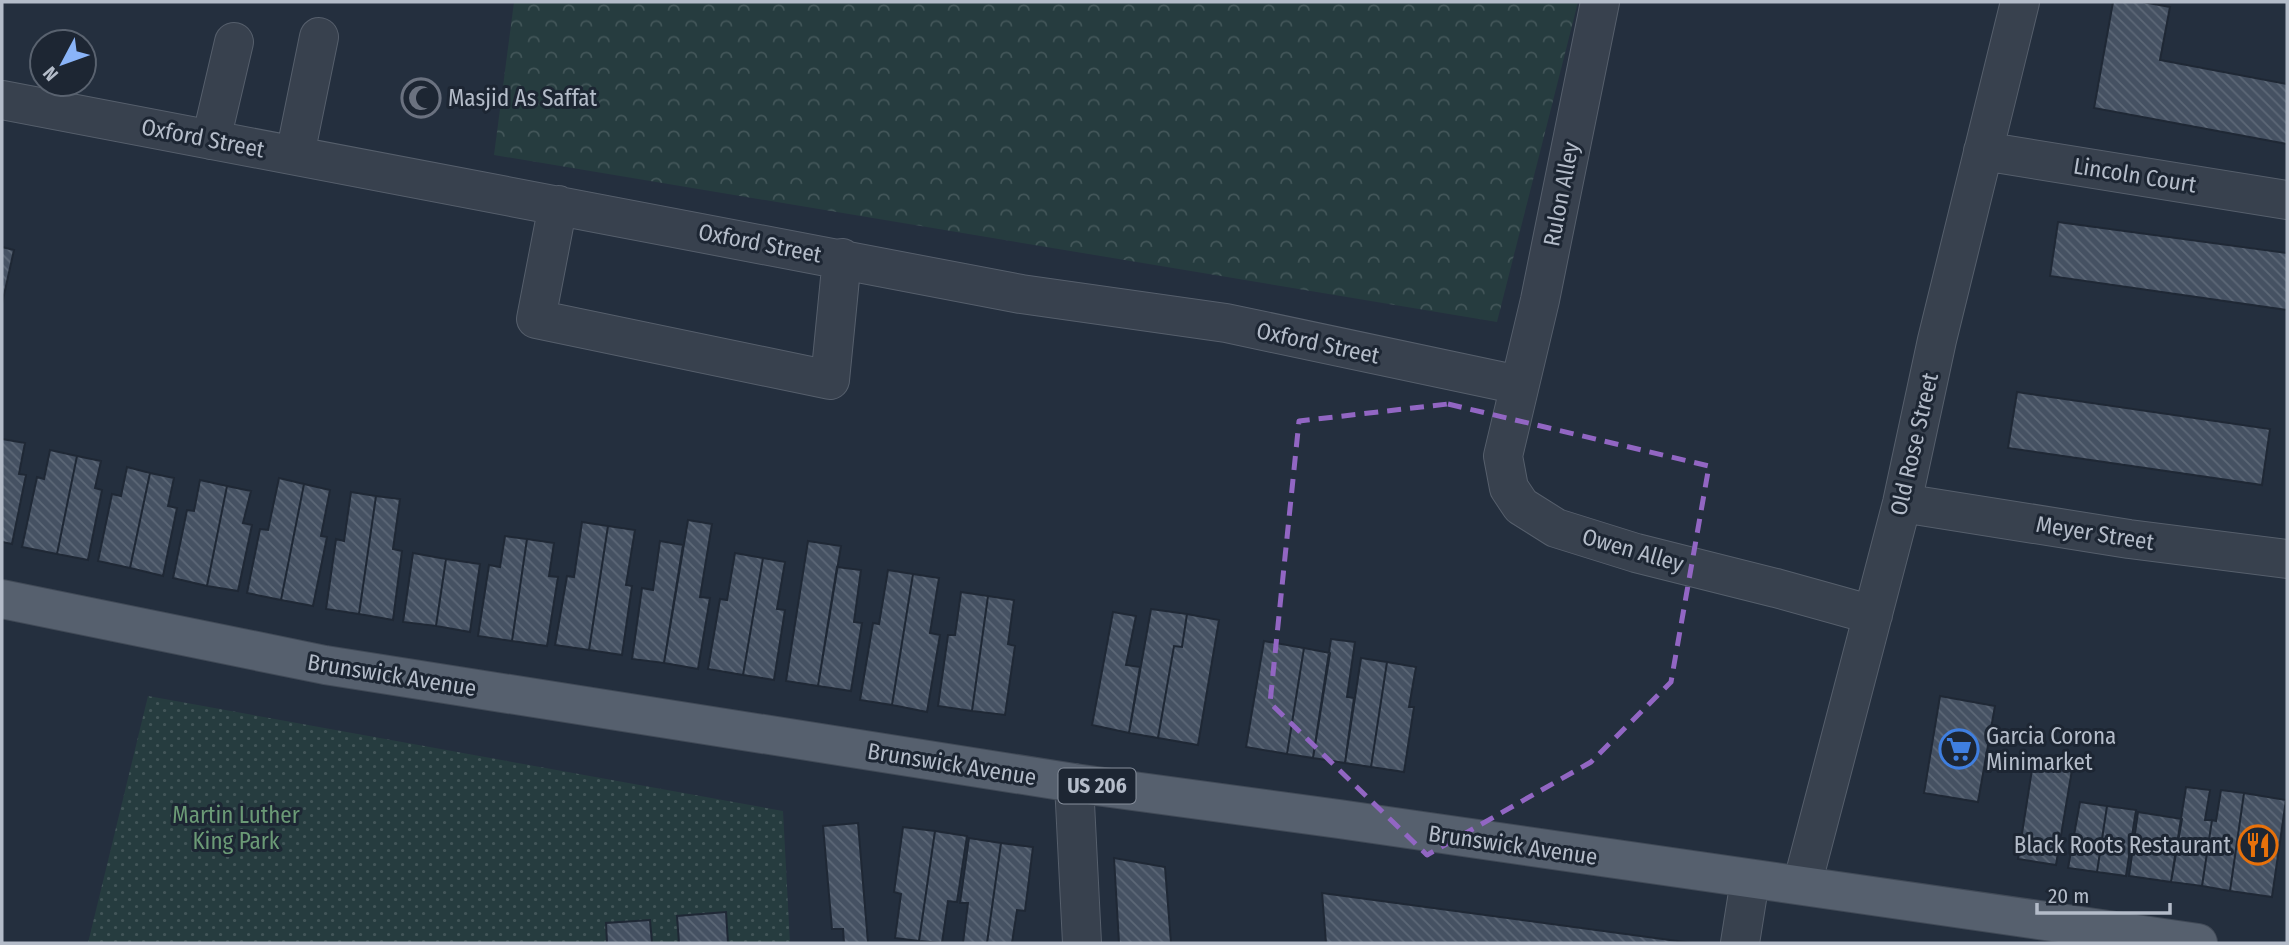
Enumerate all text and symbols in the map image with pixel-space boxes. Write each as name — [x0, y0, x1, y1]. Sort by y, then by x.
north arrow — [28, 28, 98, 98]
text: N — [38, 62, 63, 86]
mosque icon: Masjid As Saffat — [400, 77, 442, 119]
place label: Masjid As Saffat — [448, 84, 597, 112]
street label: Oxford Street — [139, 112, 267, 164]
street label: Rulon Alley — [1537, 139, 1585, 249]
street label: Lincoln Court — [2072, 151, 2199, 199]
street label: Oxford Street — [696, 217, 824, 269]
street label: Oxford Street — [1254, 316, 1382, 370]
street label: Old Rose Street — [1884, 369, 1944, 518]
street label: Meyer Street — [2034, 510, 2156, 556]
street label: Owen Alley — [1579, 522, 1688, 578]
street label: Brunswick Avenue — [306, 648, 478, 702]
place label: Garcia Corona Minimarket — [1986, 722, 2116, 776]
supermarket icon: Garcia Corona Minimarket — [1938, 728, 1980, 770]
street label: Brunswick Avenue — [866, 737, 1038, 791]
road number: US 206 — [1058, 768, 1136, 804]
park label: Martin Luther King Park — [172, 801, 300, 855]
street label: Brunswick Avenue — [1427, 819, 1599, 871]
restaurant icon: Black Roots Restaurant — [2237, 824, 2279, 866]
place label: Black Roots Restaurant — [2014, 831, 2231, 859]
scale bar — [2037, 872, 2170, 916]
text: 20 m — [2048, 883, 2089, 909]

